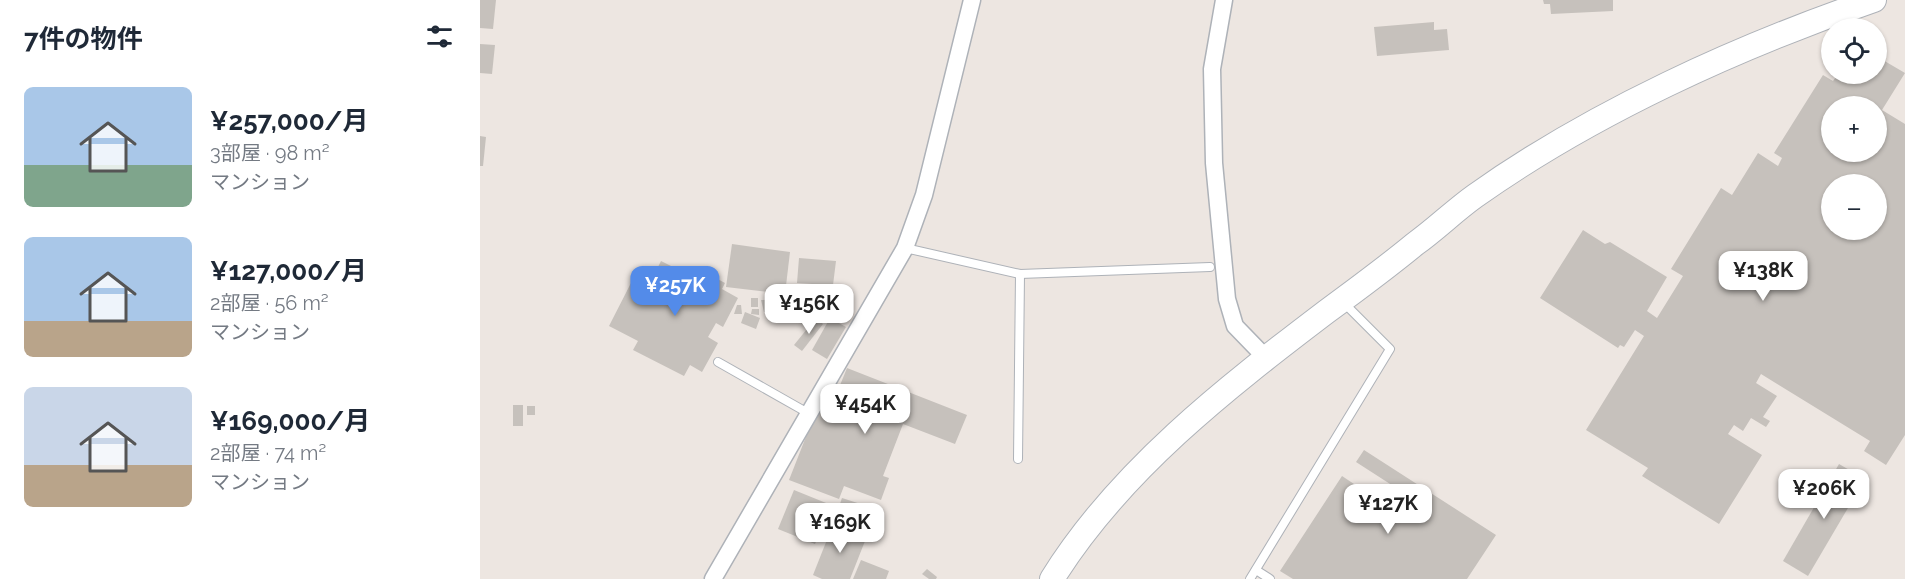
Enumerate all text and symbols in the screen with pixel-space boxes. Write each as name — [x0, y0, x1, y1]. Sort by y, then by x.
map controls — [1821, 18, 1887, 240]
button: locate — [1821, 18, 1887, 84]
icon: filters — [423, 20, 456, 53]
text: 7件の物件 — [24, 24, 143, 54]
button: + — [1821, 96, 1887, 162]
text: ¥257,000/月 — [210, 106, 369, 136]
icon: home — [72, 111, 144, 183]
text: 3部屋 · 98 m² — [210, 141, 329, 165]
text: マンション — [210, 170, 310, 194]
button: − — [1821, 174, 1887, 240]
pin: ¥138K — [1721, 251, 1805, 302]
text: ¥127,000/月 — [210, 256, 367, 286]
text: ¥138K — [1733, 258, 1793, 282]
icon: home — [72, 261, 144, 333]
pin: ¥257K — [633, 266, 717, 317]
text: ¥257K — [644, 273, 706, 297]
pin: ¥156K — [767, 284, 851, 335]
text: 2部屋 · 56 m² — [210, 291, 329, 315]
text: ¥156K — [779, 291, 839, 315]
text: マンション — [210, 320, 310, 344]
pin: ¥454K — [823, 384, 907, 435]
text: ¥454K — [834, 391, 896, 415]
text: ¥169,000/月 — [210, 406, 370, 436]
icon: home — [72, 411, 144, 483]
text: 2部屋 · 74 m² — [210, 441, 326, 465]
pin: ¥206K — [1782, 469, 1866, 520]
text: マンション — [210, 470, 310, 494]
text: ¥206K — [1792, 476, 1856, 500]
pin: ¥127K — [1346, 484, 1430, 535]
text: ¥127K — [1358, 491, 1418, 515]
pin: ¥169K — [798, 503, 882, 554]
text: ¥169K — [809, 510, 871, 534]

